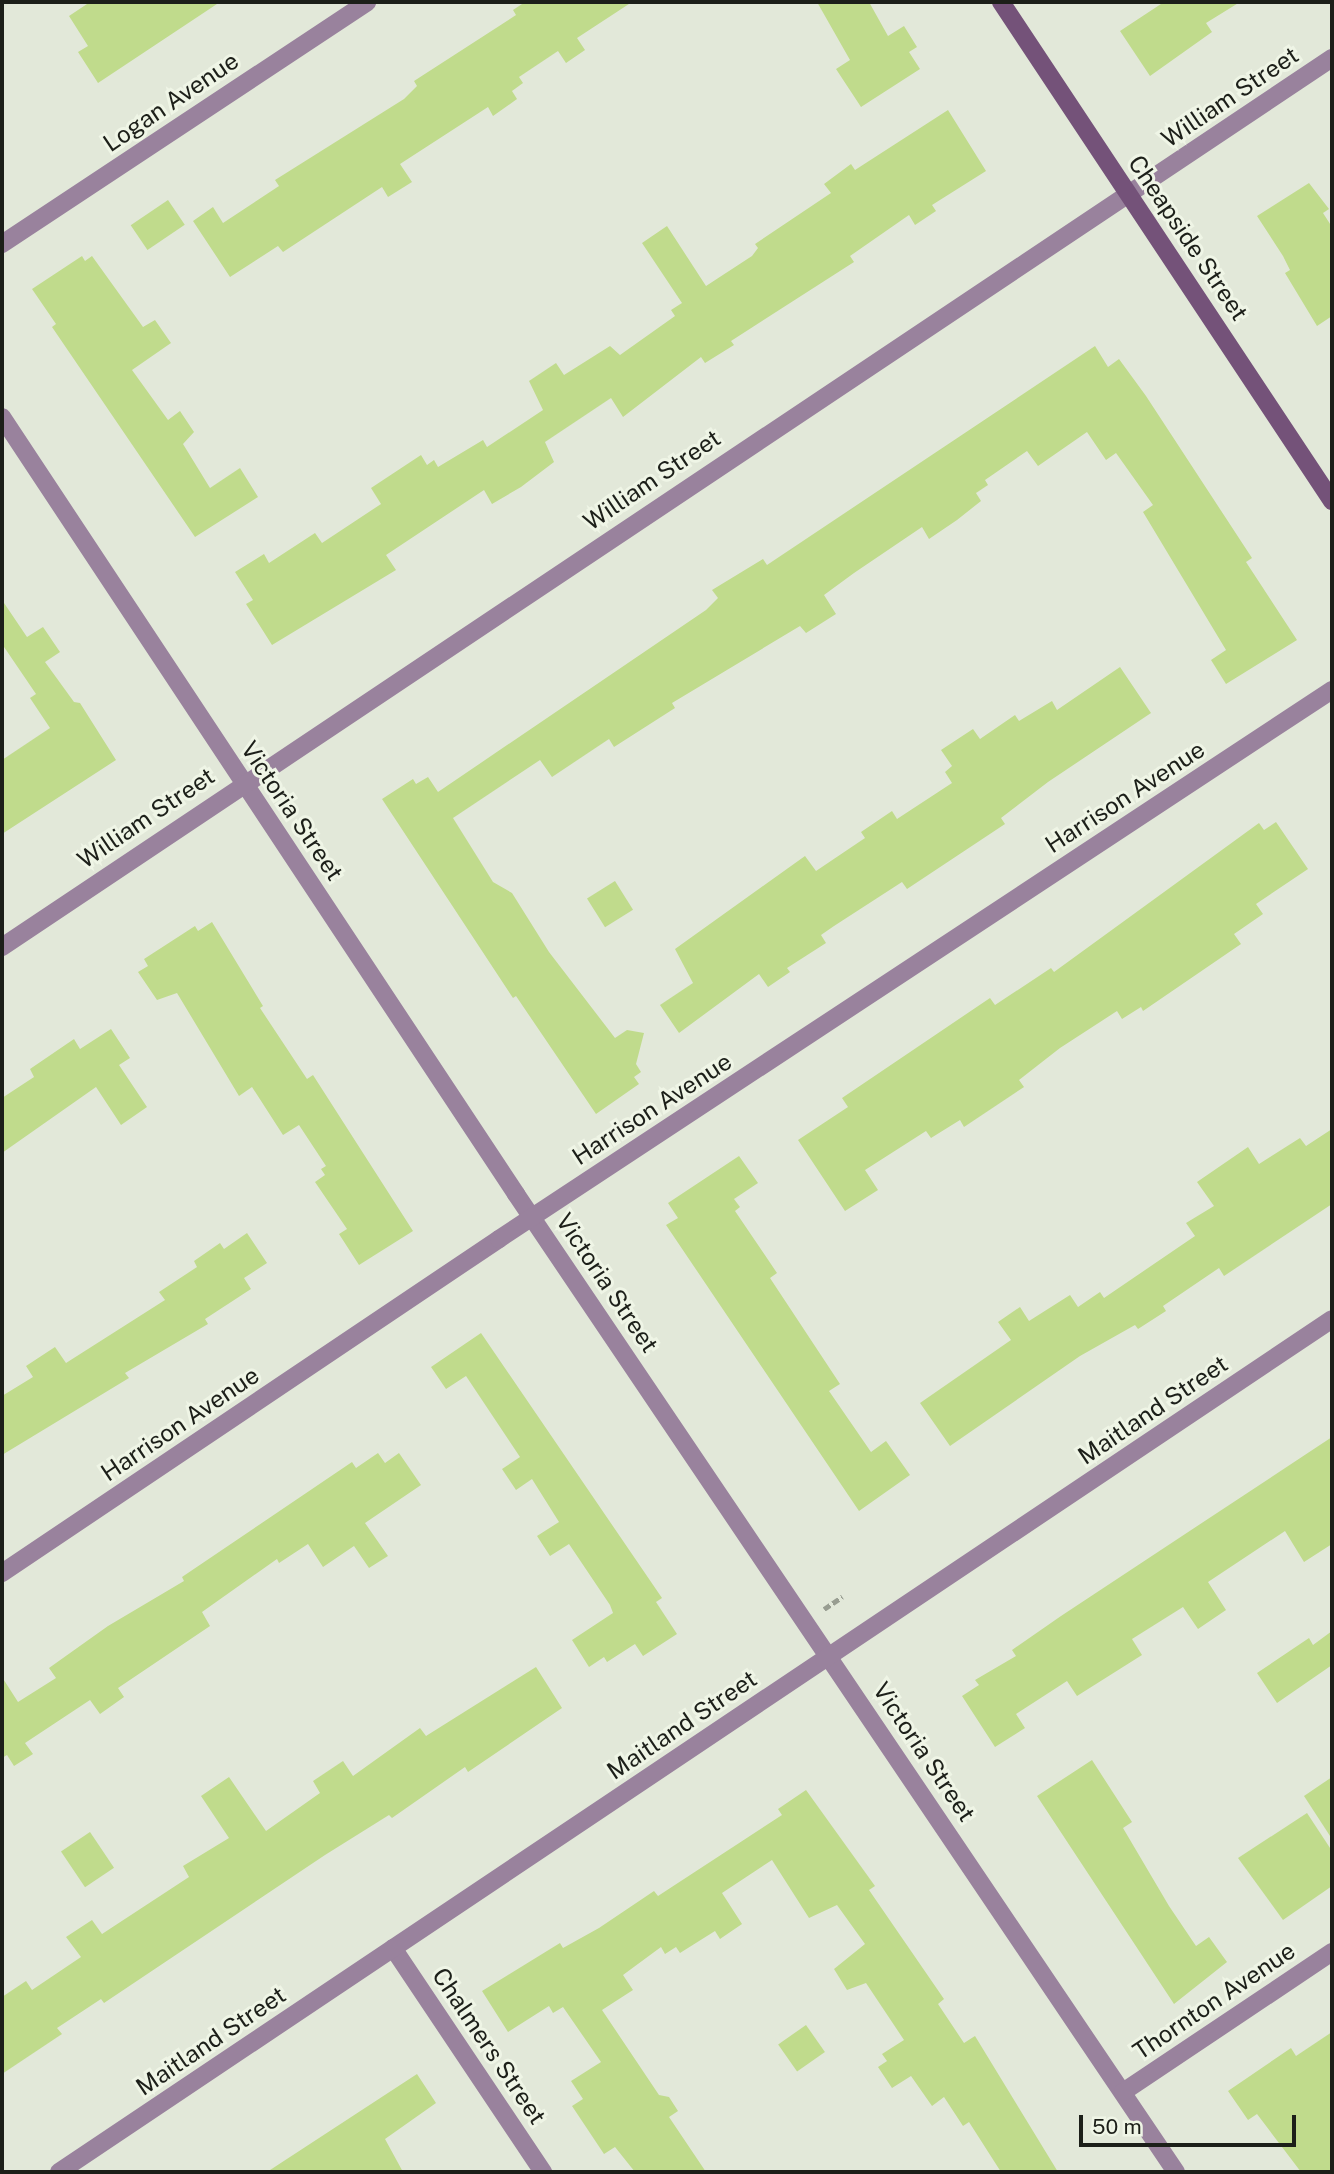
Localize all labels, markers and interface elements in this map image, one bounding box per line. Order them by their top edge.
street label: William Street [1156,41,1304,153]
street label: Logan Avenue [98,46,244,158]
street label: Cheapside Street [1122,150,1254,326]
street label: William Street [578,424,726,536]
street label: Harrison Avenue [1040,735,1210,859]
street label: Victoria Street [235,736,349,886]
street label: William Street [72,762,220,874]
street label: Harrison Avenue [567,1047,737,1171]
street label: Victoria Street [550,1208,664,1358]
street label: Maitland Street [1073,1349,1233,1471]
street label: Harrison Avenue [96,1361,264,1487]
street label: Maitland Street [602,1664,762,1786]
street label: Victoria Street [867,1677,981,1827]
street label: Thornton Avenue [1128,1936,1300,2066]
street label: Chalmers Street [426,1962,552,2130]
street label: Maitland Street [131,1980,291,2102]
scale bar [1082,2100,1299,2144]
text: 50 m [1092,2114,1142,2139]

